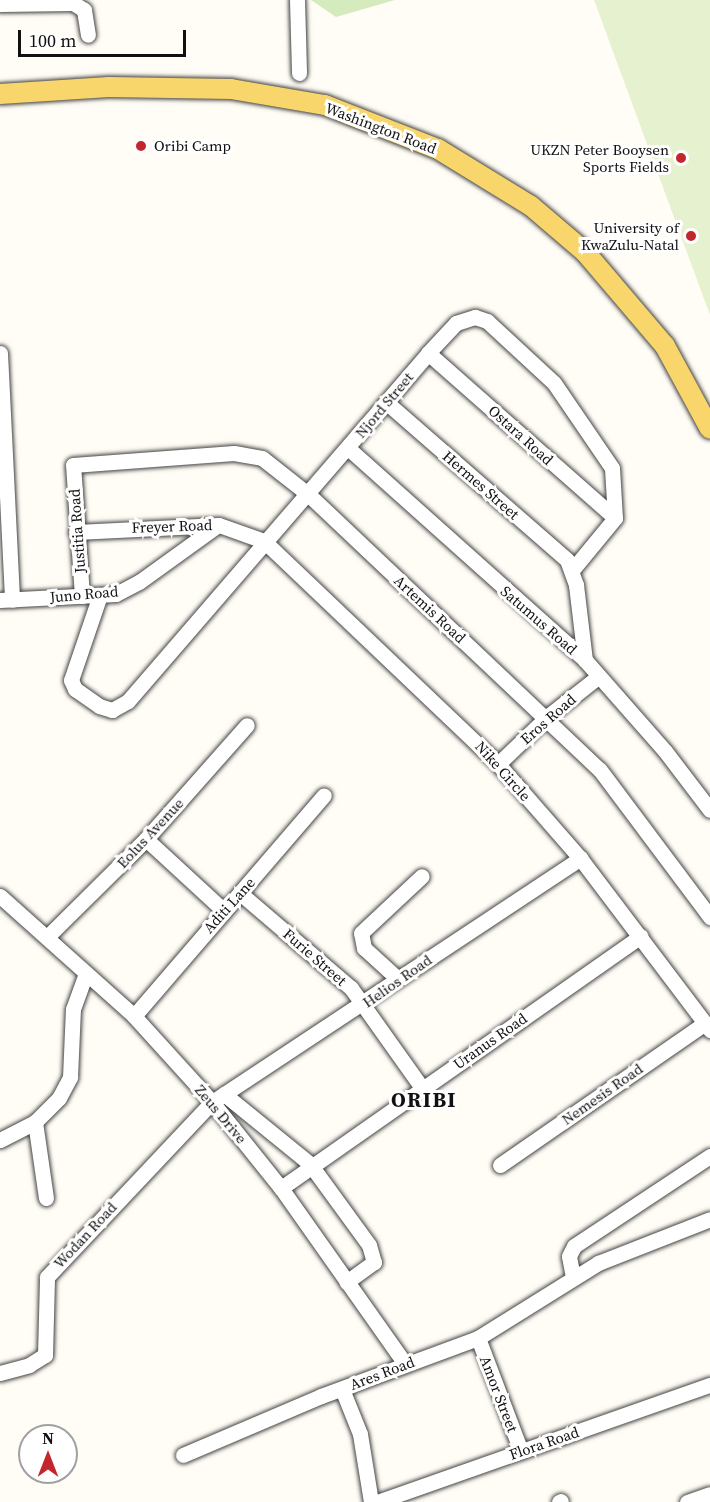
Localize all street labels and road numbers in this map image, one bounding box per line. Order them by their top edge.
street label: Washington Road [323,99,439,157]
street label: Njord Street [351,368,417,442]
street label: Ostara Road [485,401,557,469]
street label: Hermes Street [439,447,523,523]
street label: Justitia Road [65,488,89,574]
street label: Freyer Road [131,516,213,536]
street label: Artemis Road [391,571,469,647]
street label: Juno Road [49,582,119,606]
street label: Satumus Road [497,582,581,658]
street label: Eros Road [517,690,579,748]
street label: Nike Circle [472,738,534,804]
street label: Eolus Avenue [113,794,187,872]
street label: Aditi Lane [199,873,259,937]
street label: Furie Street [280,925,350,989]
street label: Helios Road [359,951,435,1011]
street label: Uranus Road [450,1009,530,1073]
street label: Nemesis Road [558,1059,646,1129]
street label: Zeus Drive [191,1081,251,1147]
street label: Wodan Road [50,1198,120,1272]
street label: Ares Road [347,1352,417,1394]
street label: Amor Street [476,1353,522,1435]
street label: Flora Road [507,1423,581,1463]

